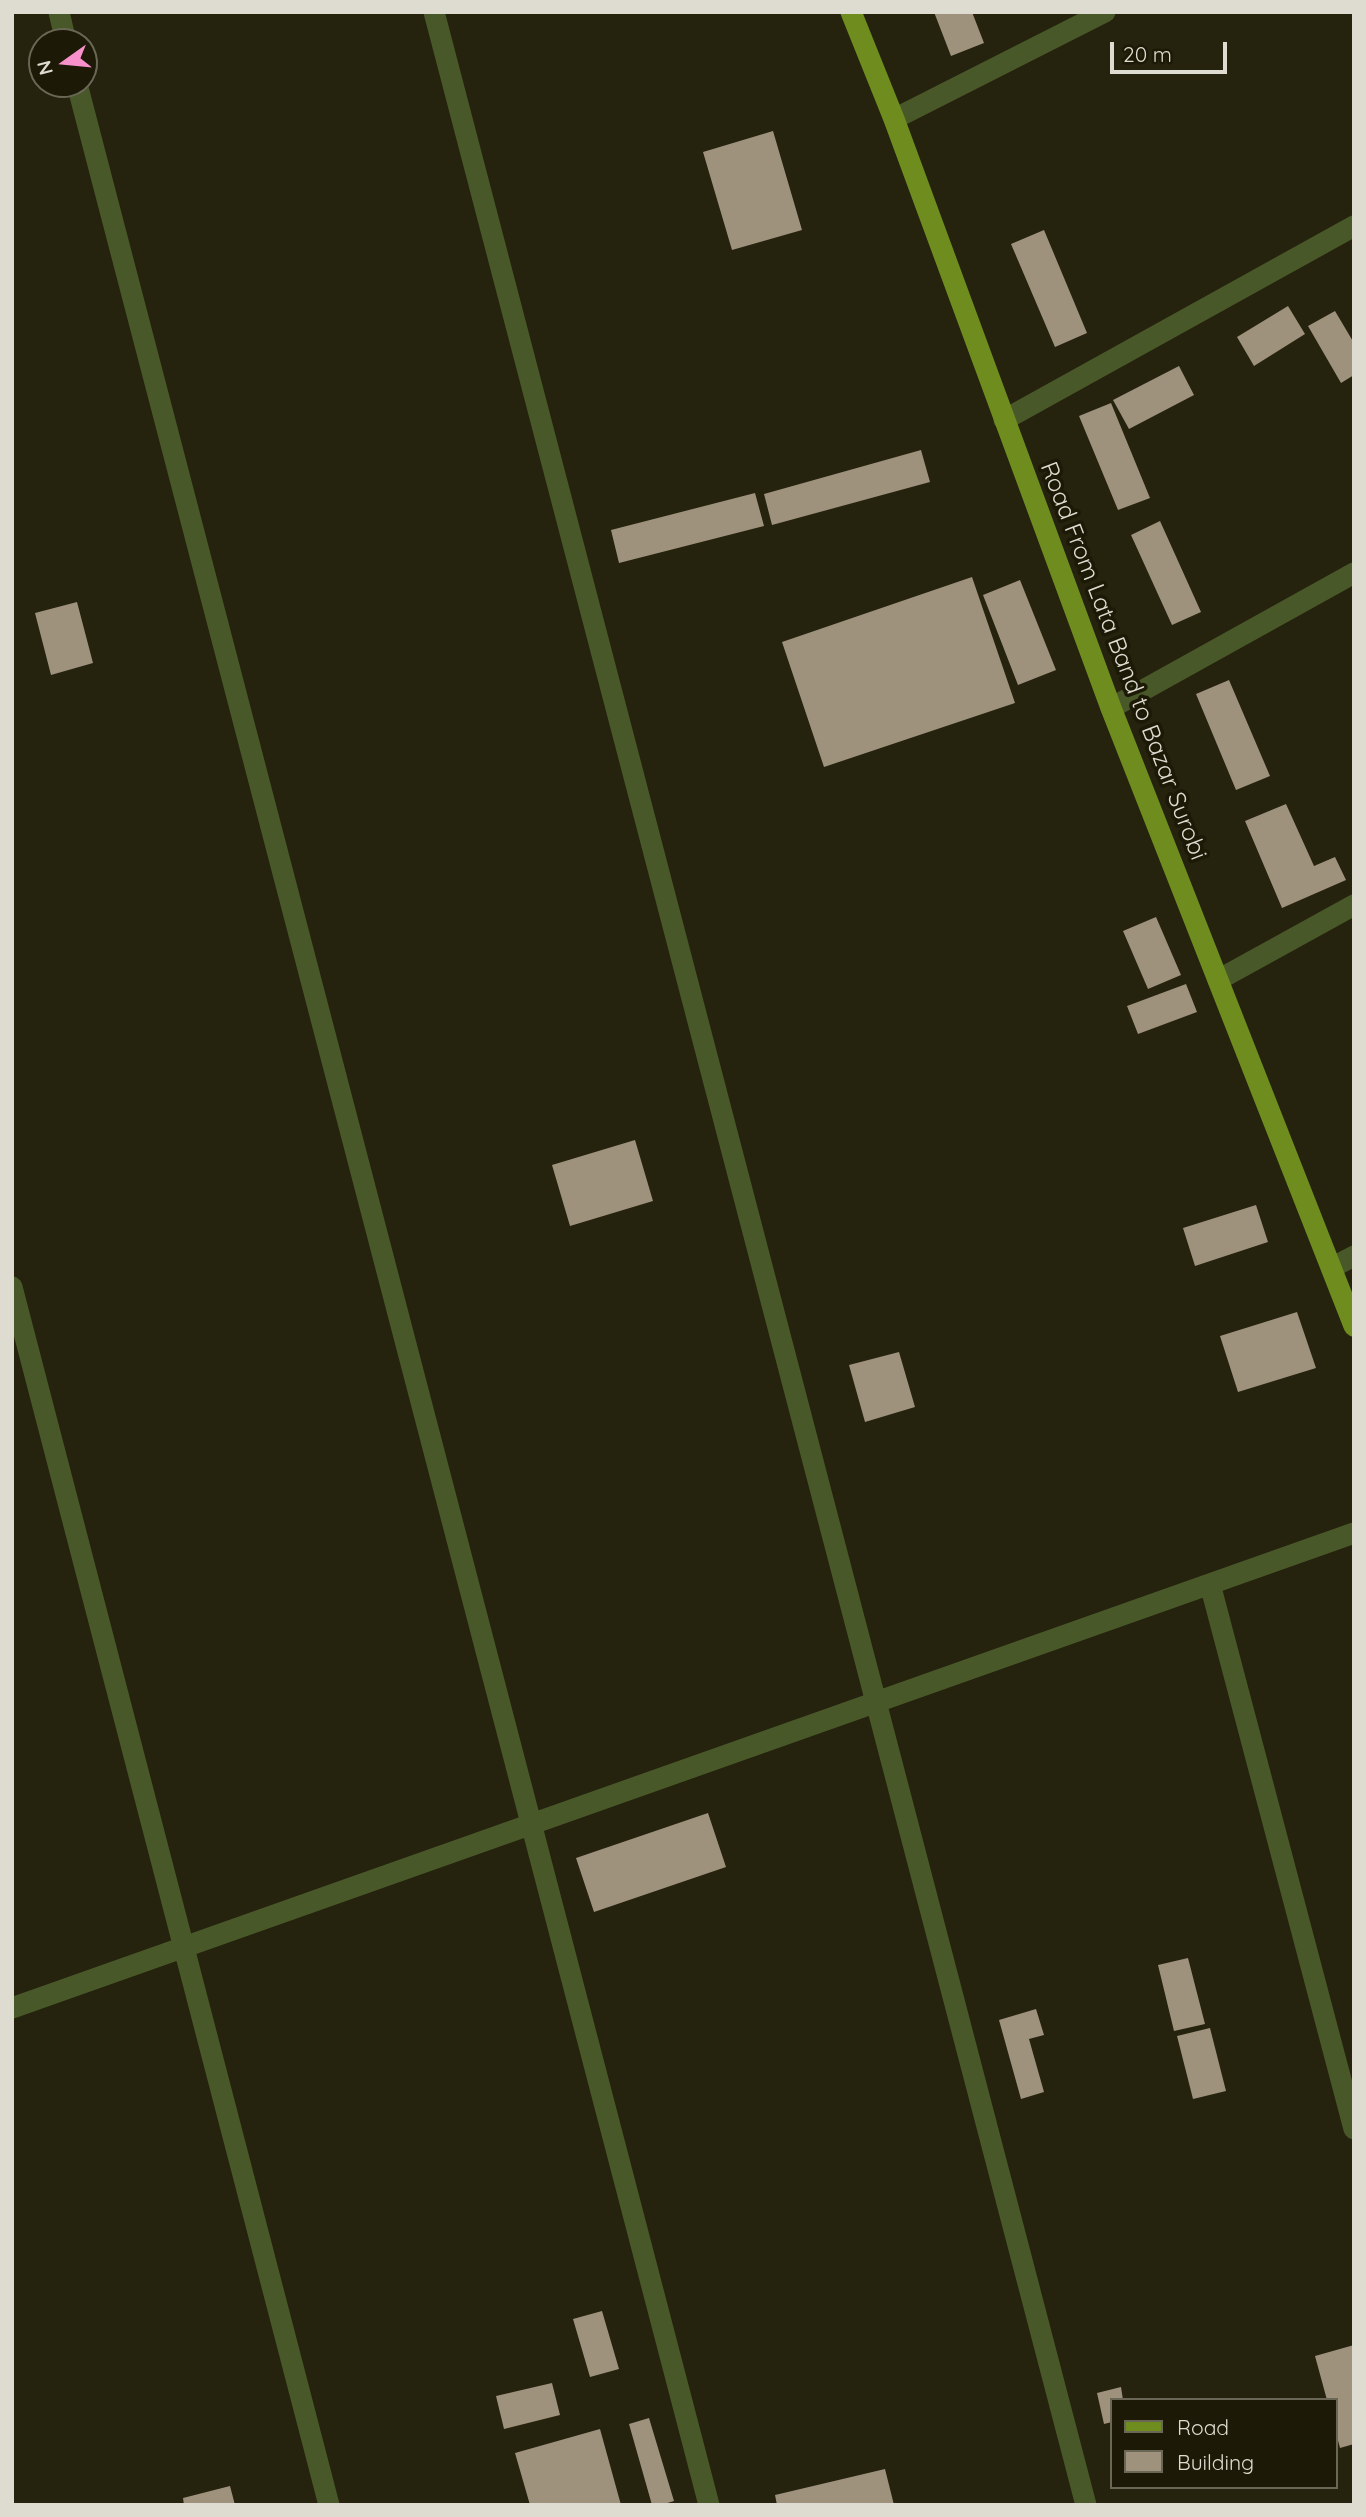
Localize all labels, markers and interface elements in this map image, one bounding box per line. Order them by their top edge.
north arrow [28,28,98,98]
scale bar [1114,28,1231,72]
text: 20 m [1123,41,1172,67]
text: N [31,58,58,78]
street label: Road From Lata Band to Bazar Surobi [1034,458,1212,864]
legend [1110,2398,1338,2489]
text: Road [1177,2414,1229,2440]
text: Building [1177,2449,1254,2475]

